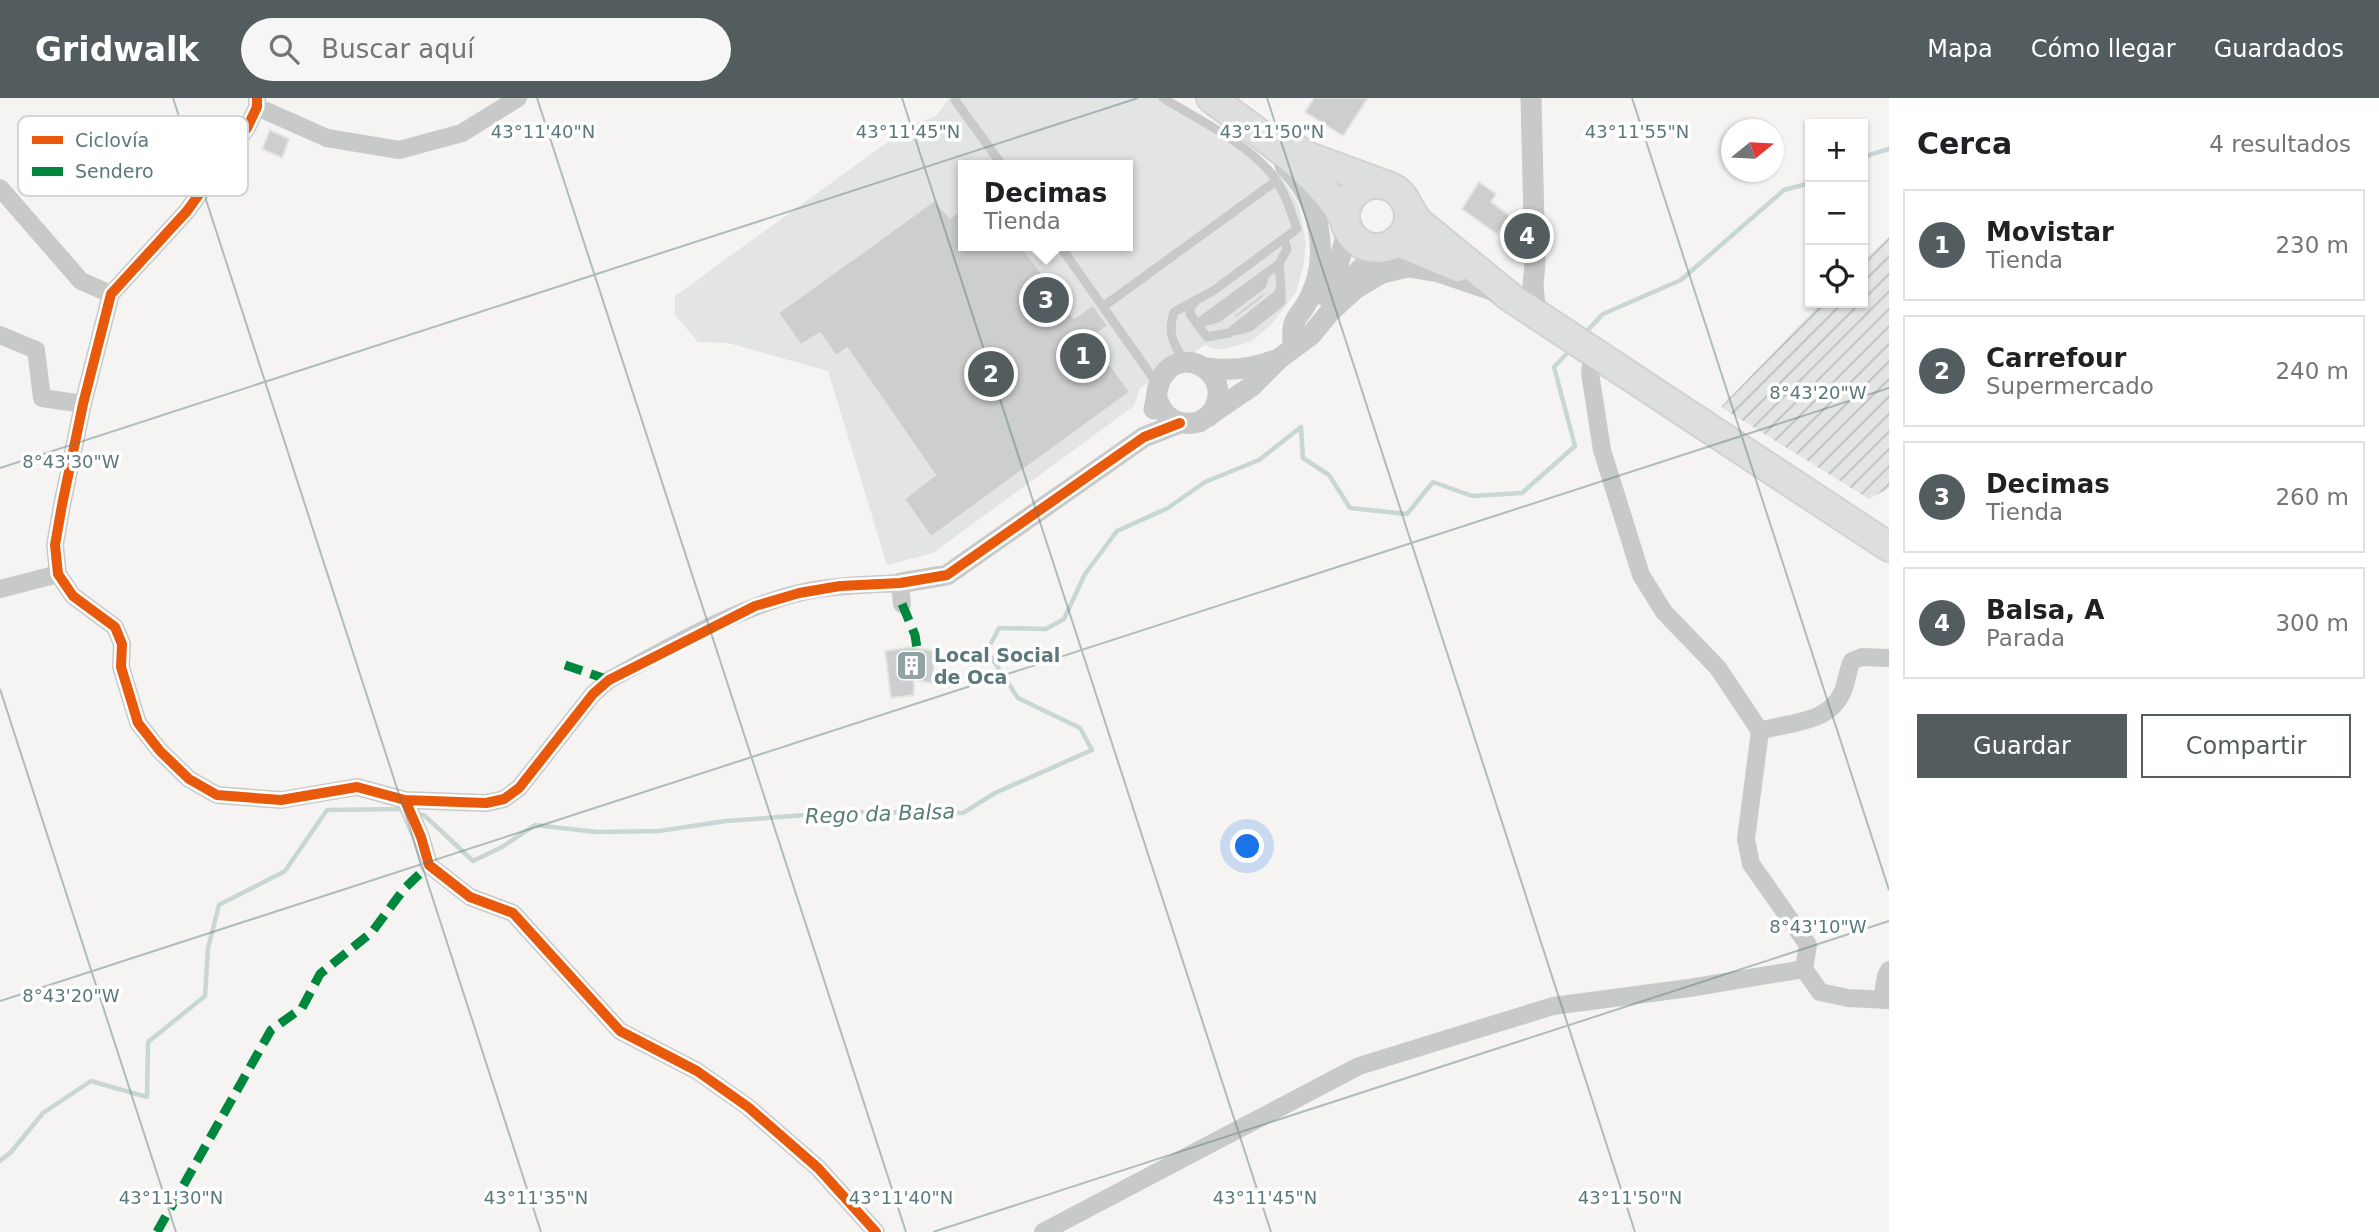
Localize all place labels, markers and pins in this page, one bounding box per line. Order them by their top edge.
pin: 4 [1504,210,1550,262]
pin: 3 [1023,274,1069,326]
pin: 1 [1060,330,1106,382]
pin: 2 [968,348,1014,400]
place label: Local Social de Oca [934,644,1060,688]
building icon: Local Social de Oca [894,649,928,683]

